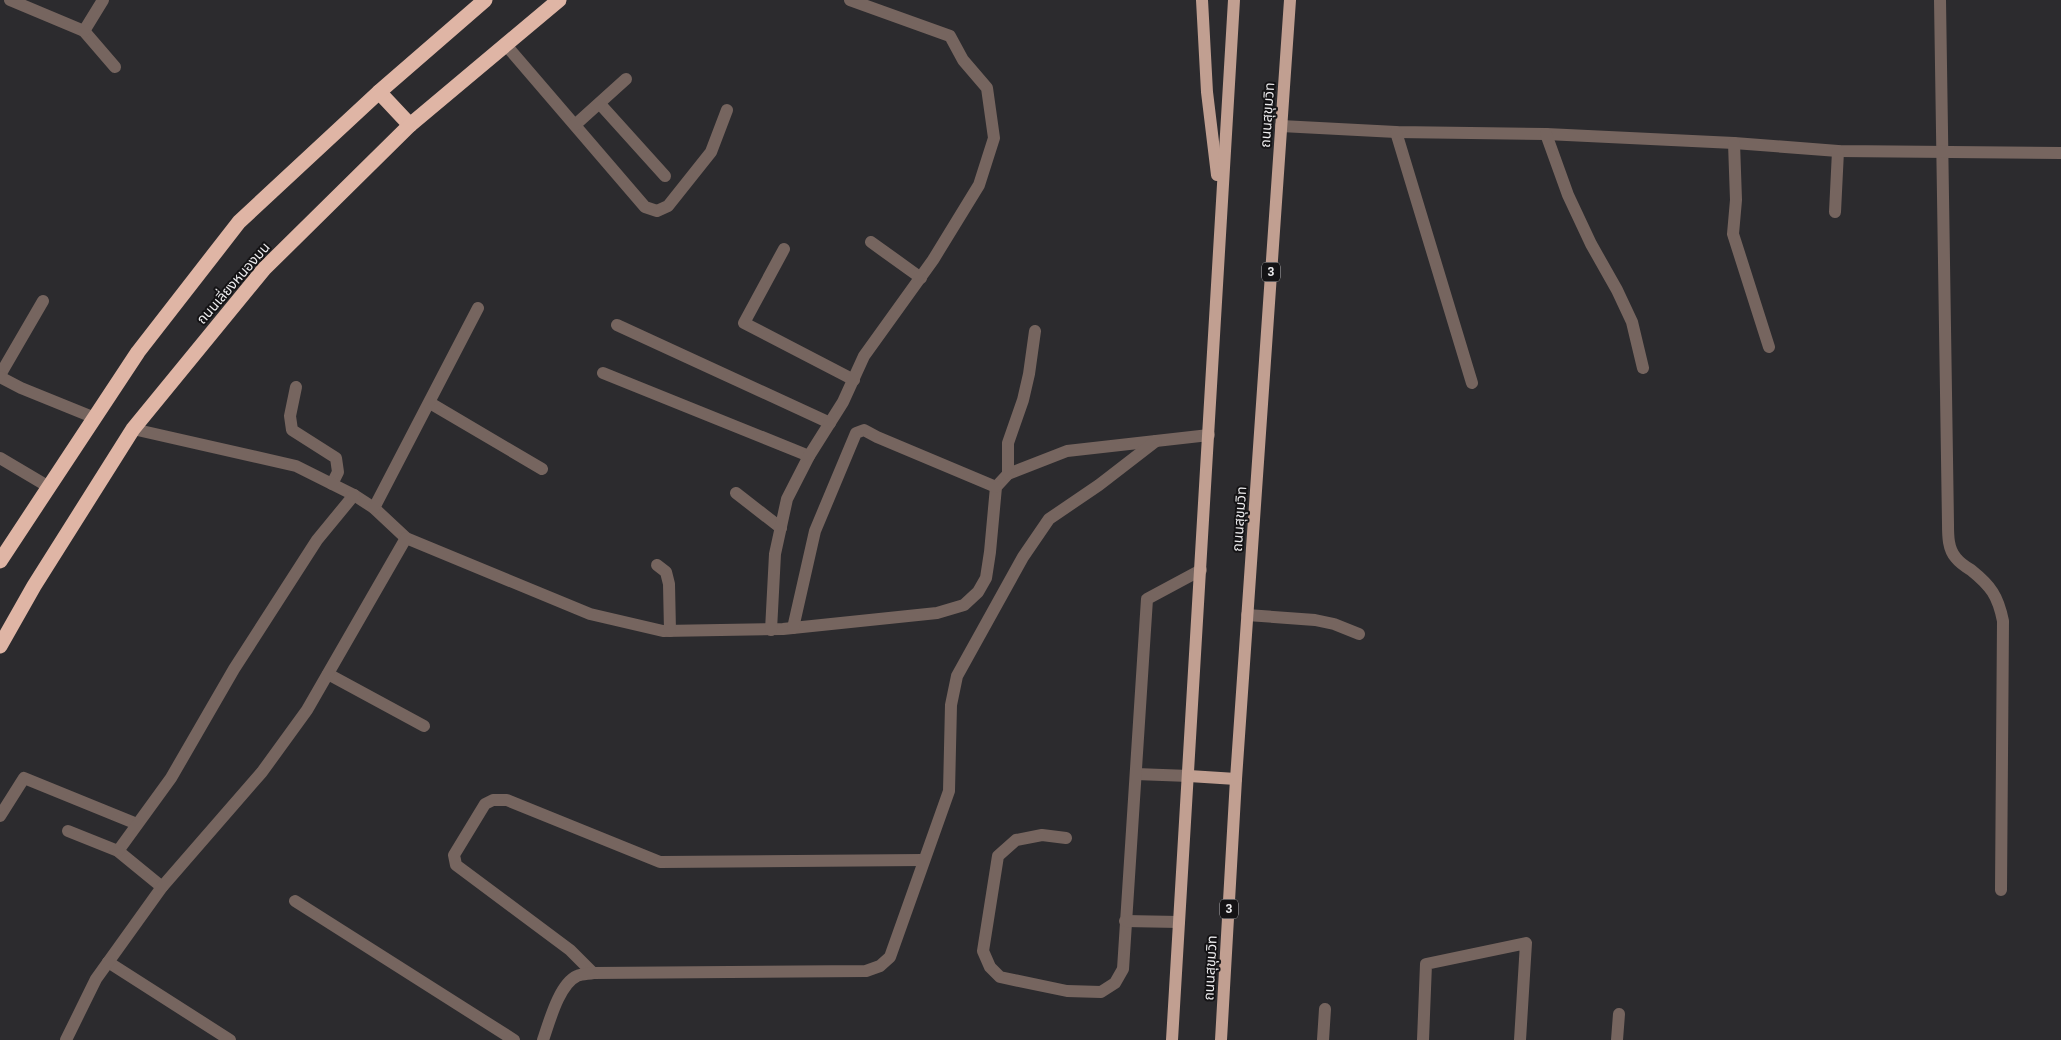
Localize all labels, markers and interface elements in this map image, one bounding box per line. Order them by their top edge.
street label: ถนนสุขุมวิท [1257,82,1278,148]
street label: ถนนเลี่ยงหนองมน [192,238,273,327]
road number: 3 [1262,262,1280,282]
street label: ถนนสุขุมวิท [1229,486,1250,552]
road number: 3 [1220,900,1238,919]
street label: ถนนสุขุมวิท [1200,935,1221,1001]

